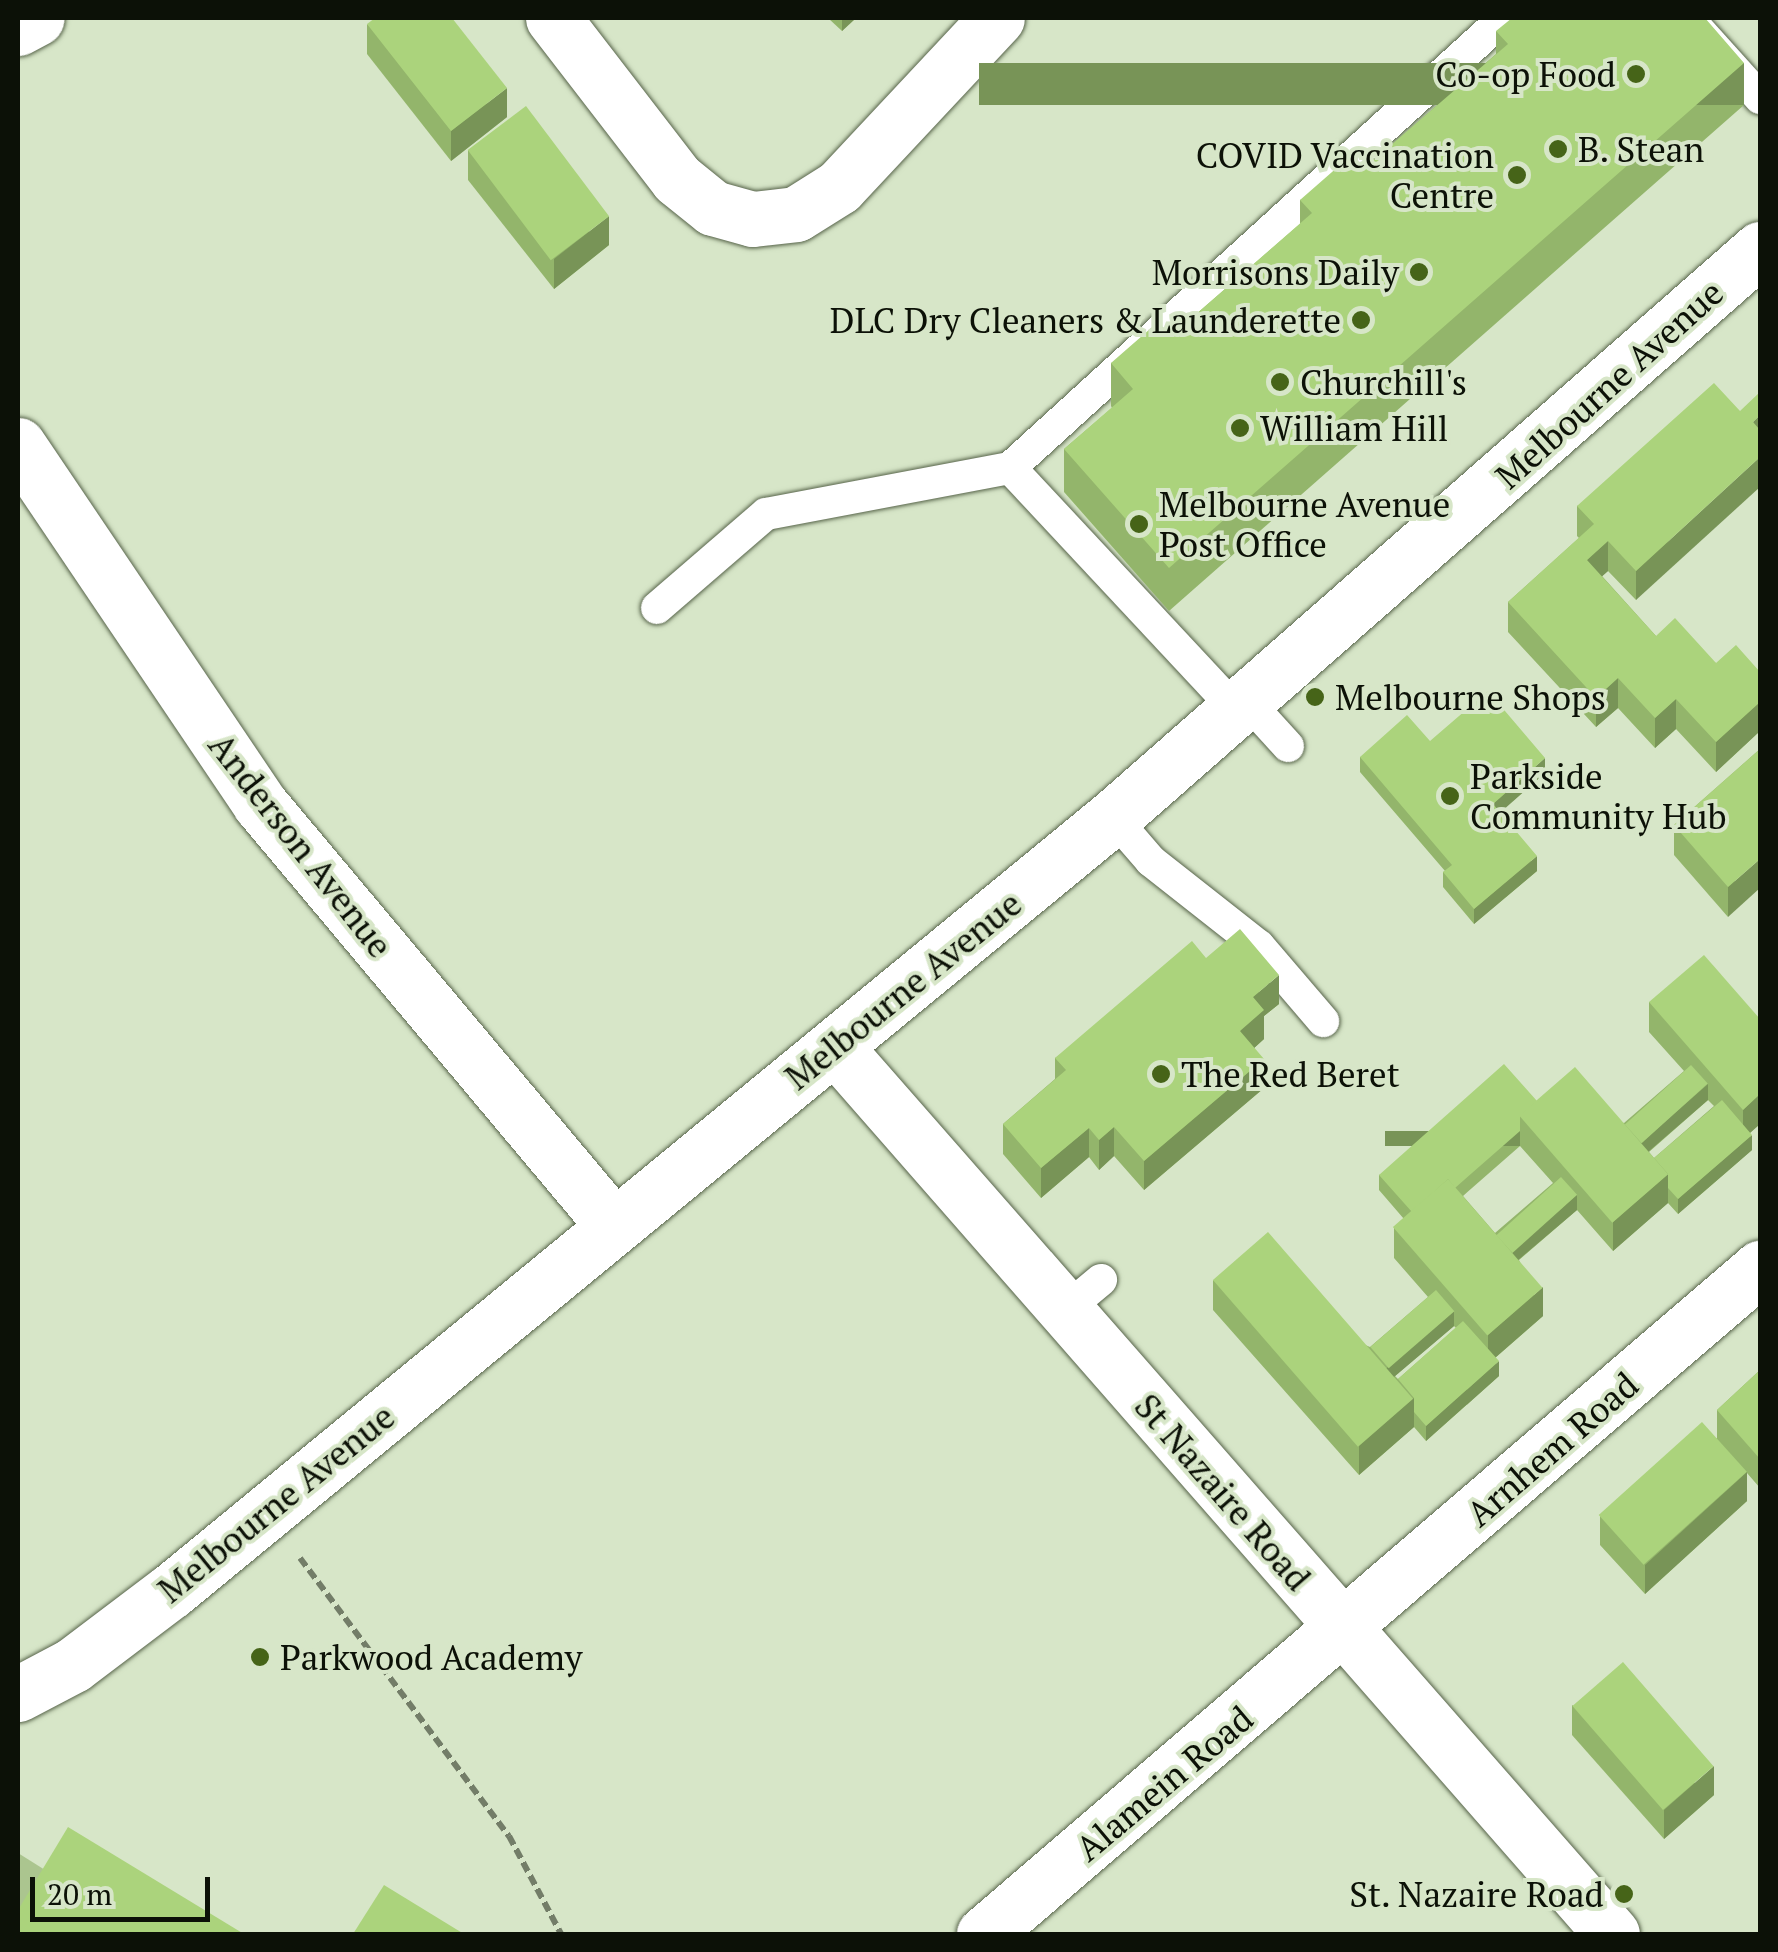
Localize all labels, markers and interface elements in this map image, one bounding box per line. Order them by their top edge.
place label: Co-op Food [1435,53,1616,95]
marker: Co-op Food [1625,63,1647,85]
place label: B. Stean [1578,128,1706,170]
place label: COVID Vaccination Centre [1195,134,1494,216]
marker: B. Stean [1547,138,1569,160]
marker: COVID Vaccination Centre [1504,162,1530,188]
place label: Morrisons Daily [1152,251,1399,293]
marker: Morrisons Daily [1408,261,1430,283]
street label: Melbourne Avenue [1486,271,1732,497]
place label: DLC Dry Cleaners & Launderette [830,299,1341,341]
marker: DLC Dry Cleaners & Launderette [1350,309,1372,331]
place label: Churchill's [1300,361,1467,403]
marker: Churchill's [1269,371,1291,393]
place label: William Hill [1260,407,1448,449]
marker: William Hill [1229,417,1251,439]
place label: Melbourne Avenue Post Office [1159,483,1451,565]
marker: Melbourne Avenue Post Office [1128,513,1150,535]
place label: Melbourne Shops [1335,676,1606,718]
marker: Melbourne Shops [1304,686,1326,708]
street label: Anderson Avenue [200,724,402,966]
place label: Parkside Community Hub [1470,755,1727,837]
marker: Parkside Community Hub [1439,785,1461,807]
street label: Melbourne Avenue [776,882,1030,1098]
place label: The Red Beret [1181,1053,1400,1095]
marker: The Red Beret [1150,1063,1172,1085]
street label: Arnhem Road [1458,1363,1646,1535]
street label: St Nazaire Road [1126,1385,1320,1599]
street label: Melbourne Avenue [149,1395,403,1611]
place label: Parkwood Academy [280,1636,583,1678]
marker: Parkwood Academy [249,1646,271,1668]
street label: Alamein Road [1067,1697,1261,1869]
scale bar [35,1857,215,1919]
place label: St. Nazaire Road [1348,1873,1604,1915]
text: 20 m [47,1874,112,1914]
marker: St. Nazaire Road [1613,1883,1635,1905]

